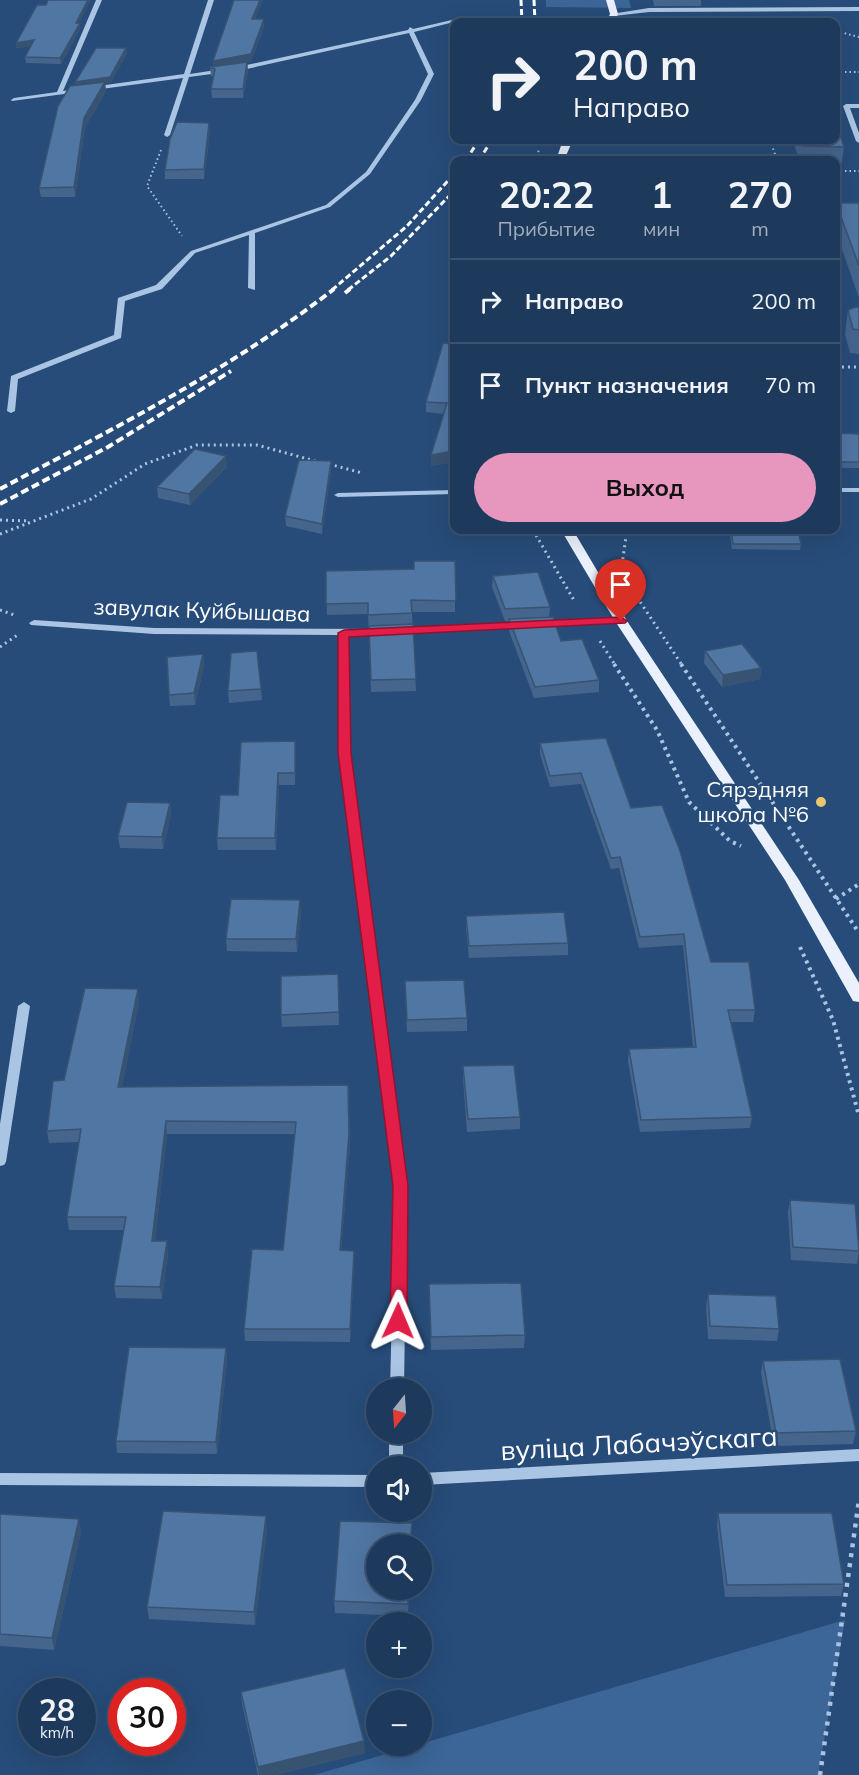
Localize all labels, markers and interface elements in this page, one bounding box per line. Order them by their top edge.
text: 200 m [573,38,698,91]
icon: right [474,42,552,120]
text: Направо [573,90,690,124]
text: 20:22 [499,172,594,217]
text: 1 [651,172,672,217]
text: 270 [728,172,793,217]
text: Прибытие [497,216,595,241]
text: мин [643,216,680,241]
text: m [751,216,769,241]
icon: right [474,285,507,318]
text: Направо [525,287,623,315]
text: 200 m [751,287,816,315]
icon: arrive [474,369,507,402]
text: Пункт назначения [525,371,729,399]
text: 70 m [765,371,816,399]
button: Выход [474,453,816,522]
pin [595,559,646,621]
icon: arrive [604,568,637,601]
street label: завулак Куйбышава [93,592,311,628]
place label: Сярэдняя школа №6 [697,775,809,828]
marker: Сярэдняя школа №6 [814,795,828,809]
position arrow [366,1289,430,1353]
north arrow [366,1378,432,1444]
map controls [366,1378,432,1756]
street label: вуліца Лабачэўскага [500,1419,778,1467]
button: sound [366,1456,432,1522]
button: search [366,1534,432,1600]
button: + [366,1612,432,1678]
speed limit sign: 30 [108,1678,186,1756]
button: − [366,1690,432,1756]
text: 28 [39,1691,75,1729]
text: km/h [40,1723,74,1742]

